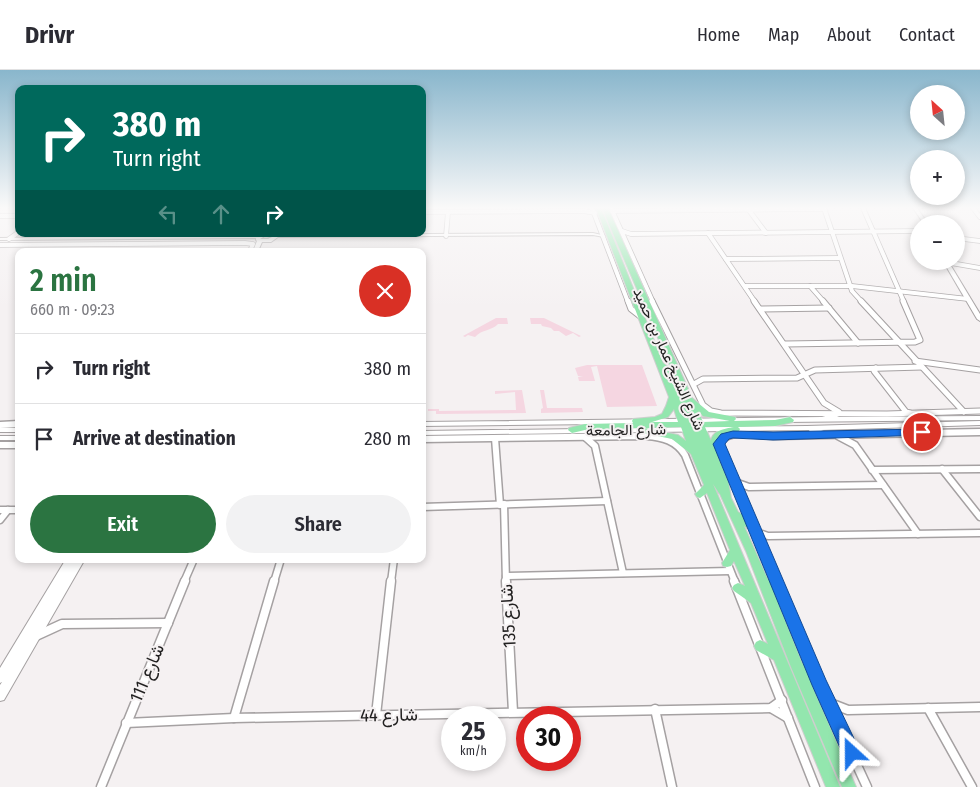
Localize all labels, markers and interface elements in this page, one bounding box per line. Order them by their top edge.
text: Drivr [25,21,74,49]
text: Home [697,24,740,46]
text: Map [768,24,799,46]
text: About [827,24,871,46]
text: Contact [899,24,955,46]
north arrow [910,85,965,140]
map controls [910,85,965,270]
text: 380 m [113,103,201,145]
icon: right [30,105,95,170]
text: Turn right [113,145,201,172]
button: + [910,150,965,205]
icon: left [154,200,182,228]
icon: ahead [207,200,235,228]
icon: right [260,200,288,228]
button: − [910,215,965,270]
text: 2 min [30,263,97,299]
button: close [359,265,411,317]
street label: شارع الشيخ عمار بن حميد [628,285,709,434]
text: 660 m · 09:23 [30,300,115,319]
icon: right [30,355,58,383]
text: Turn right [73,357,150,380]
text: 380 m [364,357,411,380]
pin [901,411,943,453]
icon: arrive [908,418,936,446]
street label: شارع الجامعة [586,420,666,442]
icon: arrive [30,425,58,453]
text: Arrive at destination [73,427,236,450]
text: 280 m [364,427,411,450]
button: Exit [30,495,216,553]
button: Share [226,495,411,553]
street label: شارع 135 [495,583,522,648]
street label: شارع 111 [125,641,170,706]
street label: شارع 44 [360,703,418,728]
speed limit sign: 30 [516,706,581,771]
text: 25 [462,717,485,747]
position arrow [825,726,877,778]
text: km/h [460,744,487,758]

